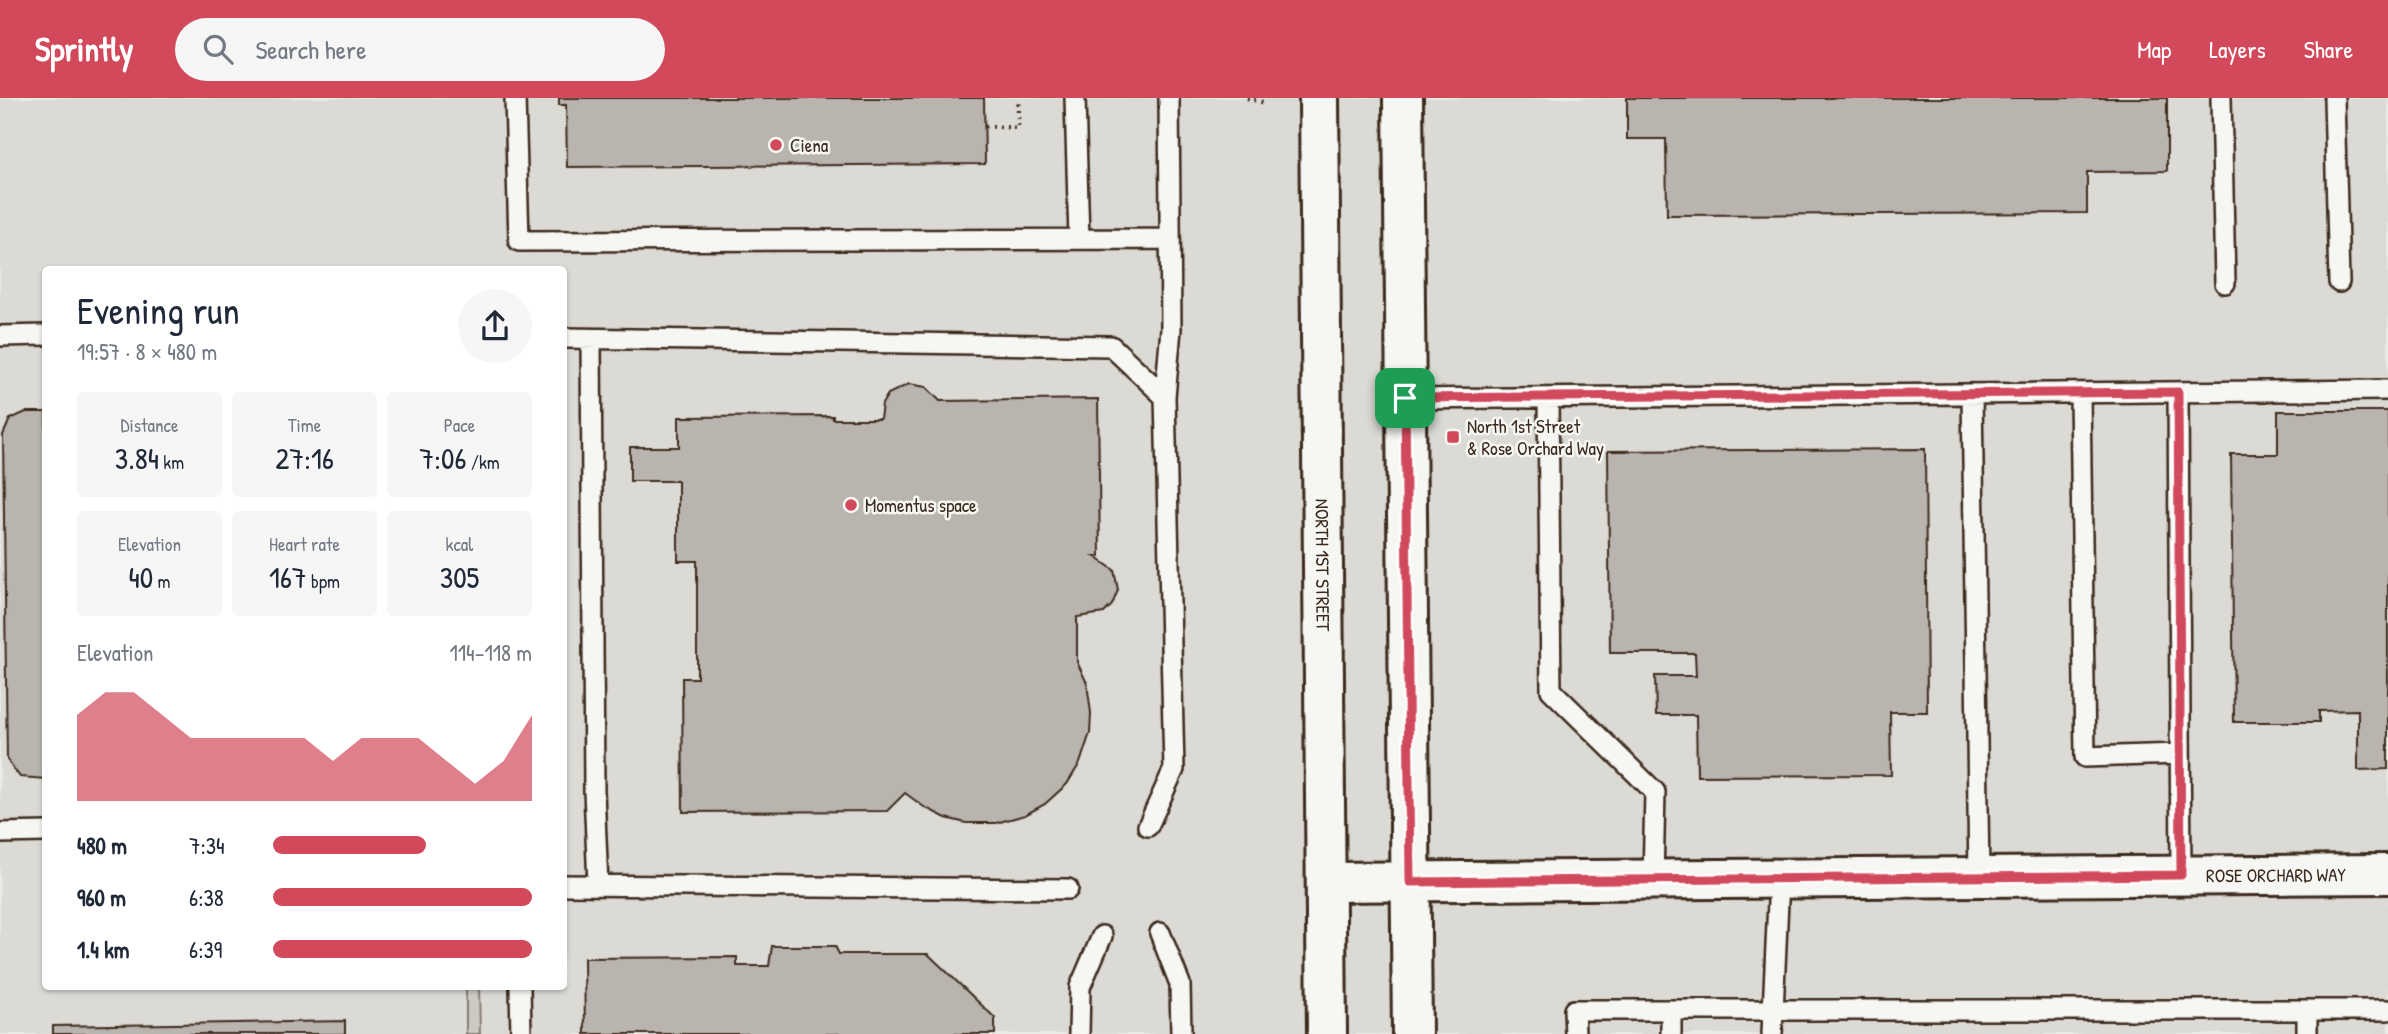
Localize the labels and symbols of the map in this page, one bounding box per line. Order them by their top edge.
place label: Ciena [790,132,829,158]
marker: Ciena [768,137,784,153]
pin [1375,368,1435,428]
place label: North 1st Street & Rose Orchard Way [1467,413,1604,461]
marker: North 1st Street & Rose Orchard Way [1445,429,1461,445]
place label: Momentus space [865,492,977,518]
marker: Momentus space [843,497,859,513]
street label: NORTH 1ST STREET [1309,499,1337,632]
street label: ROSE ORCHARD WAY [2206,861,2347,888]

